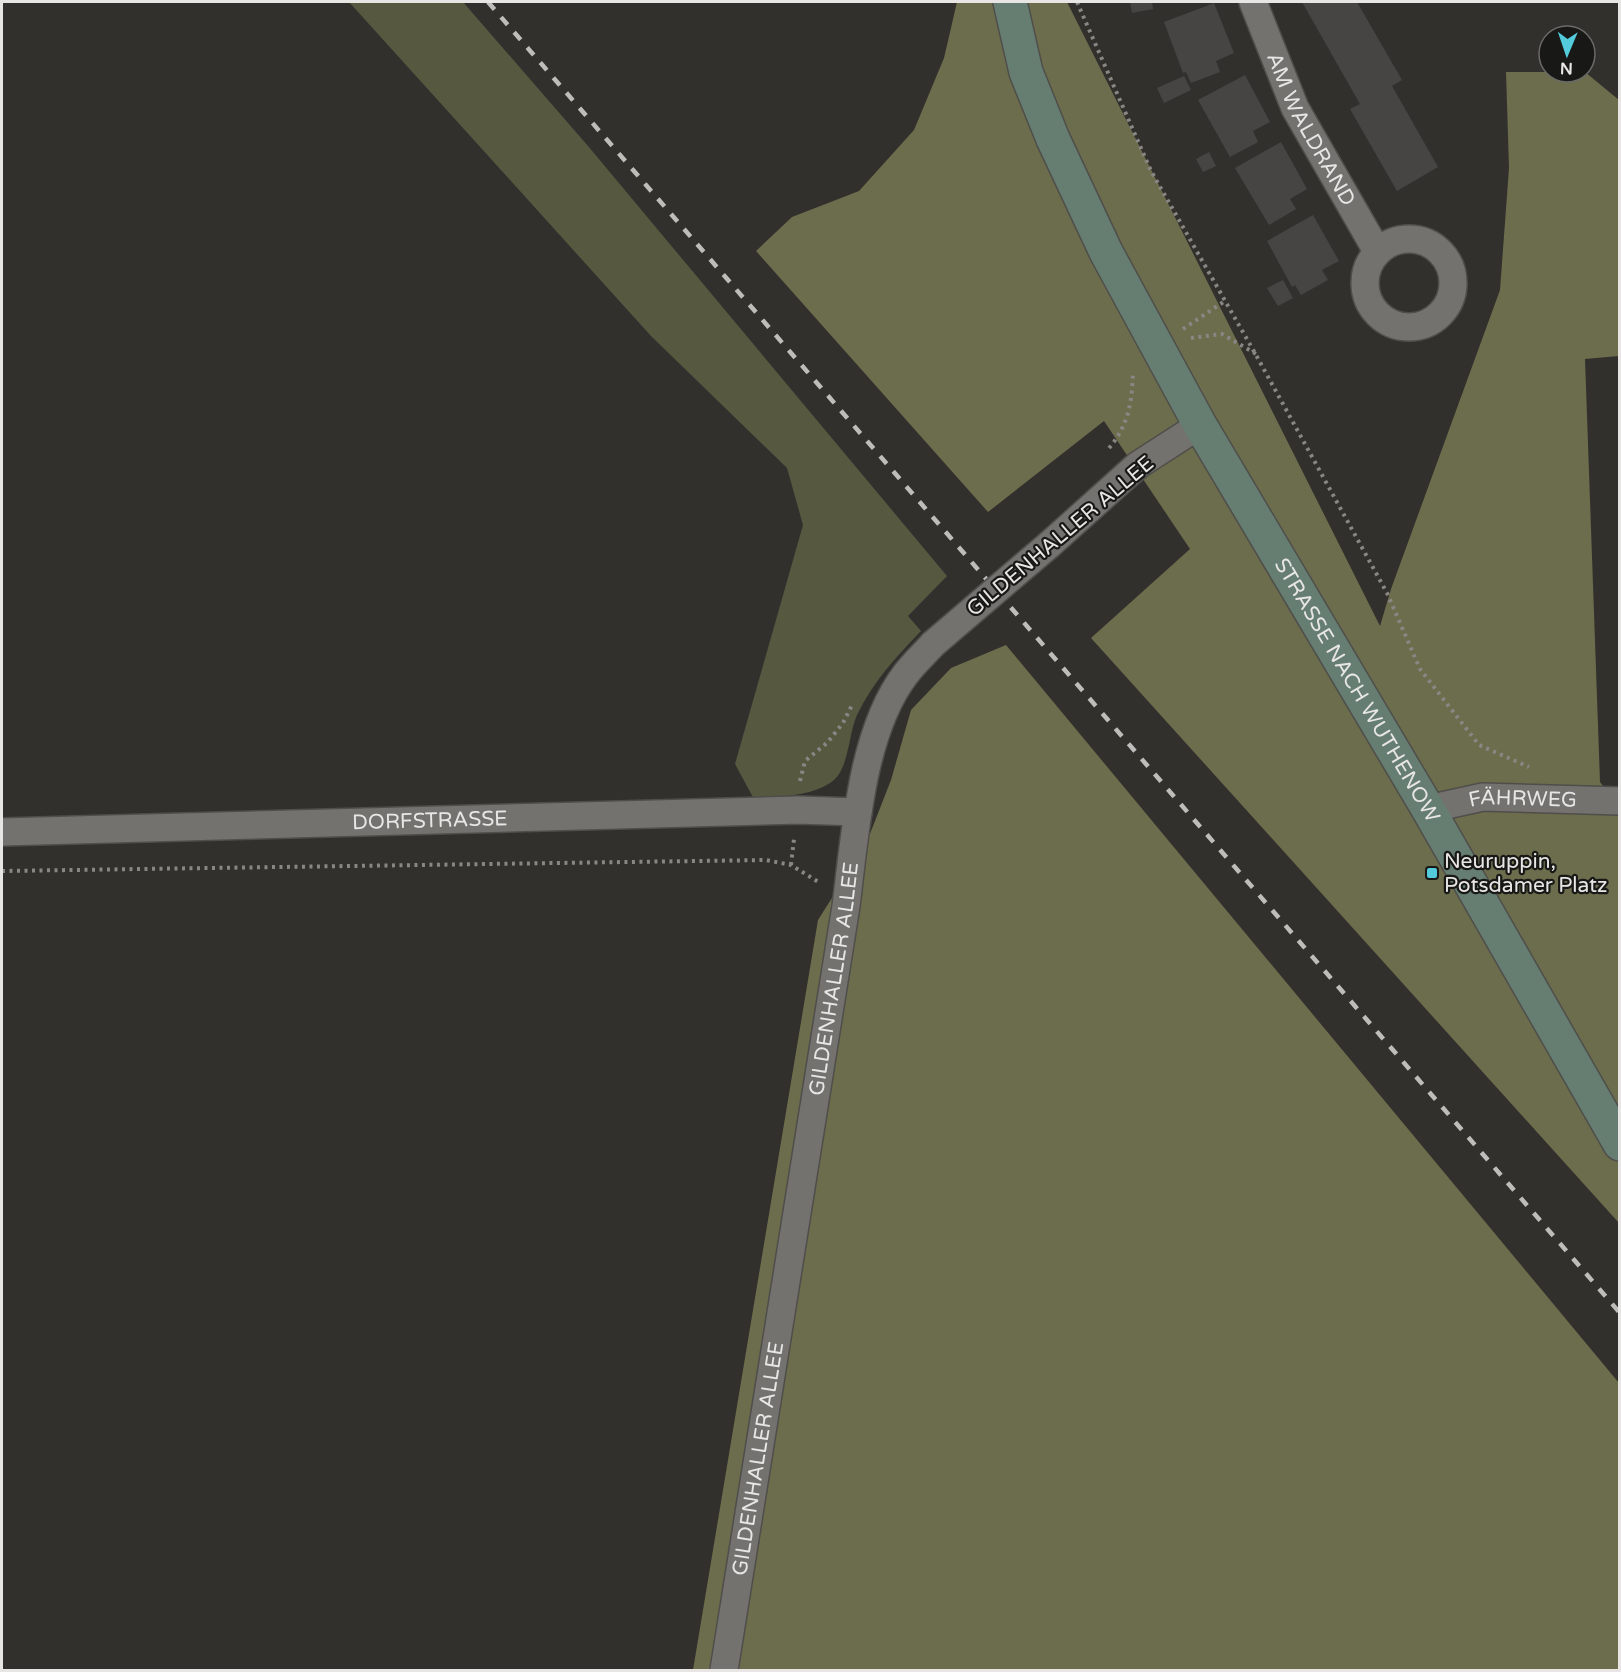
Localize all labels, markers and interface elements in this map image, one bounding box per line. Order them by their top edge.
north arrow [1537,24,1597,84]
street label: AM WALDRAND [1261,49,1360,211]
text: N [1560,58,1573,78]
street label: GILDENHALLER ALLEE [962,451,1159,622]
street label: STRASSE NACH WUTHENOW [1269,554,1445,827]
street label: FÄHRWEG [1466,785,1577,813]
street label: DORFSTRASSE [352,806,508,835]
place label: Neuruppin, Potsdamer Platz [1444,849,1608,898]
street label: GILDENHALLER ALLEE [804,861,864,1098]
marker: Neuruppin, Potsdamer Platz [1425,866,1439,880]
street label: GILDENHALLER ALLEE [727,1340,789,1577]

